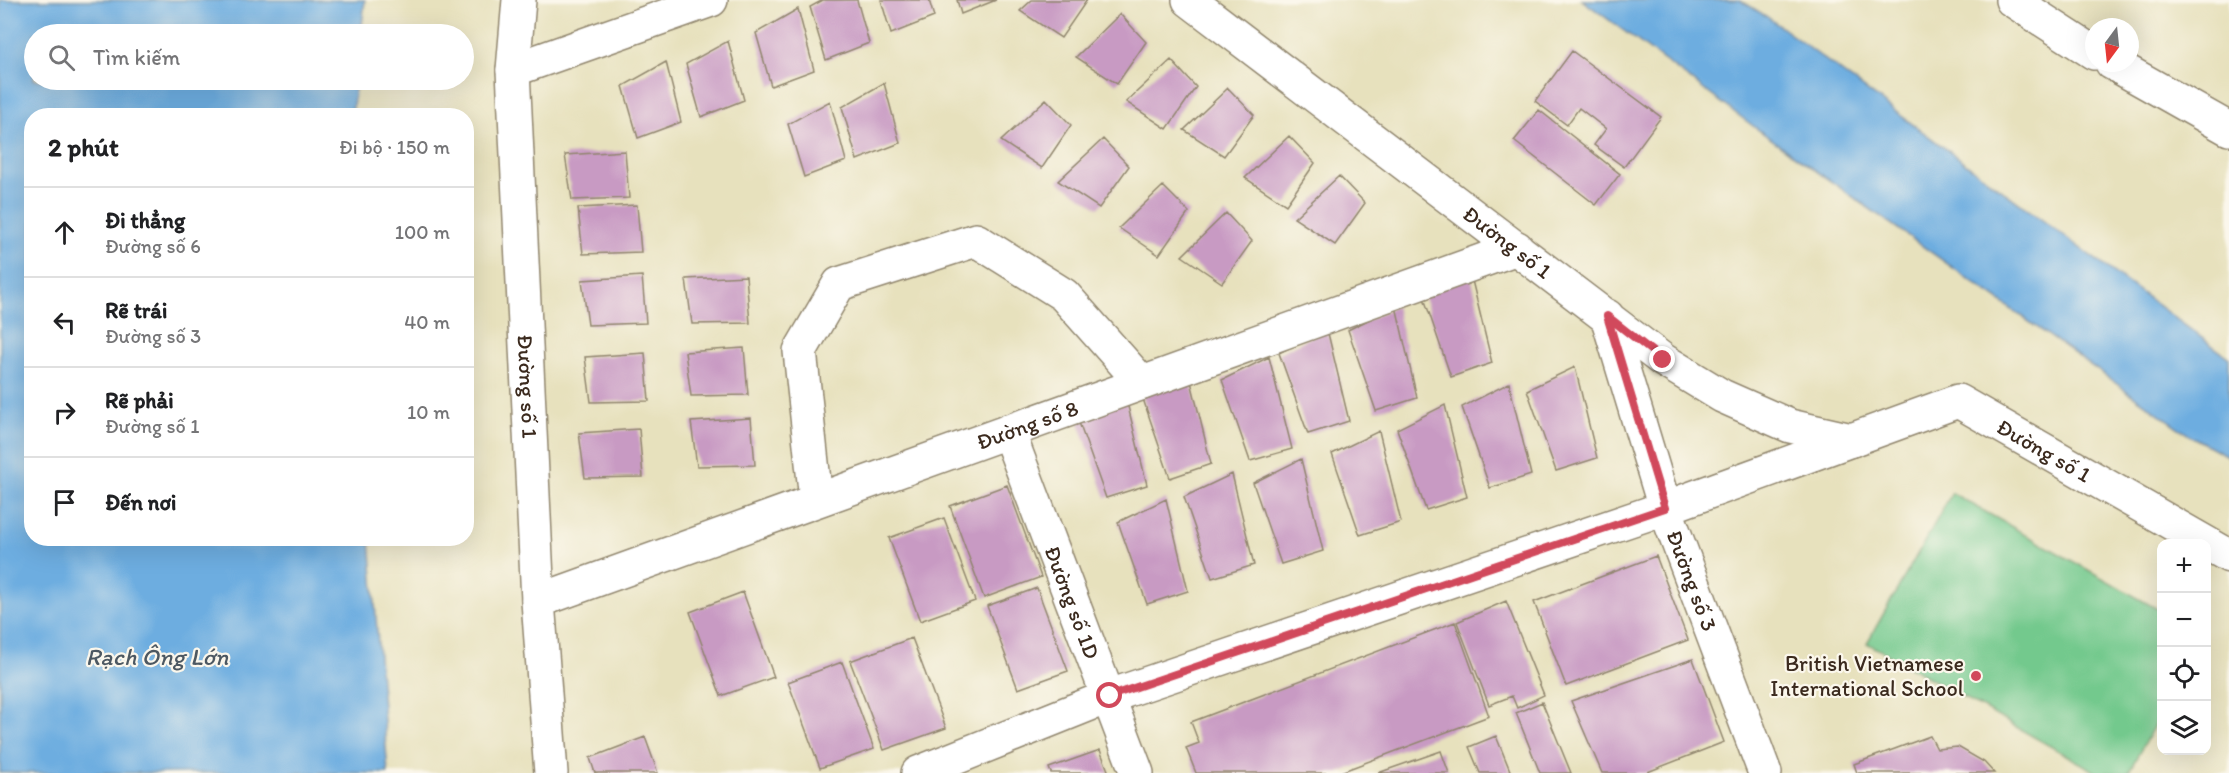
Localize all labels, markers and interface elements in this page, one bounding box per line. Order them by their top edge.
north arrow [2085,18,2139,72]
search box [24,24,474,90]
icon: search [45,41,78,74]
text: Tìm kiếm [93,44,180,71]
text: 2 phút [48,131,119,163]
text: Đi bộ · 150 m [339,135,450,159]
street label: Đường số 1 [1458,200,1557,284]
text: Đi thẳng [105,207,185,234]
icon: ahead [48,216,81,249]
text: 100 m [395,220,450,244]
text: Đường số 6 [105,234,201,258]
text: Rẽ trái [105,297,167,324]
icon: left [48,306,81,339]
text: 40 m [404,310,450,334]
text: Đường số 3 [105,324,201,348]
street label: Đường số 1 [512,334,544,439]
route end [1649,346,1675,372]
text: Rẽ phải [105,387,174,414]
street label: Đường số 8 [973,394,1082,455]
icon: right [48,396,81,429]
text: 10 m [407,400,450,424]
street label: Đường số 1 [1992,413,2096,488]
text: Đường số 1 [105,414,200,438]
icon: arrive [48,486,81,519]
text: Đến nơi [105,489,177,516]
street label: Đường số 3 [1661,526,1724,635]
map controls [2157,539,2211,755]
button: + [2157,539,2211,593]
street label: Đường số 1D [1039,542,1106,663]
button: − [2157,593,2211,647]
water label: Rạch Ông Lớn [86,642,229,671]
button: locate [2157,647,2211,701]
place label: British Vietnamese International School [1770,650,1964,702]
marker: British Vietnamese International School [1969,669,1983,683]
route start [1096,682,1122,708]
button: layers [2157,701,2211,755]

